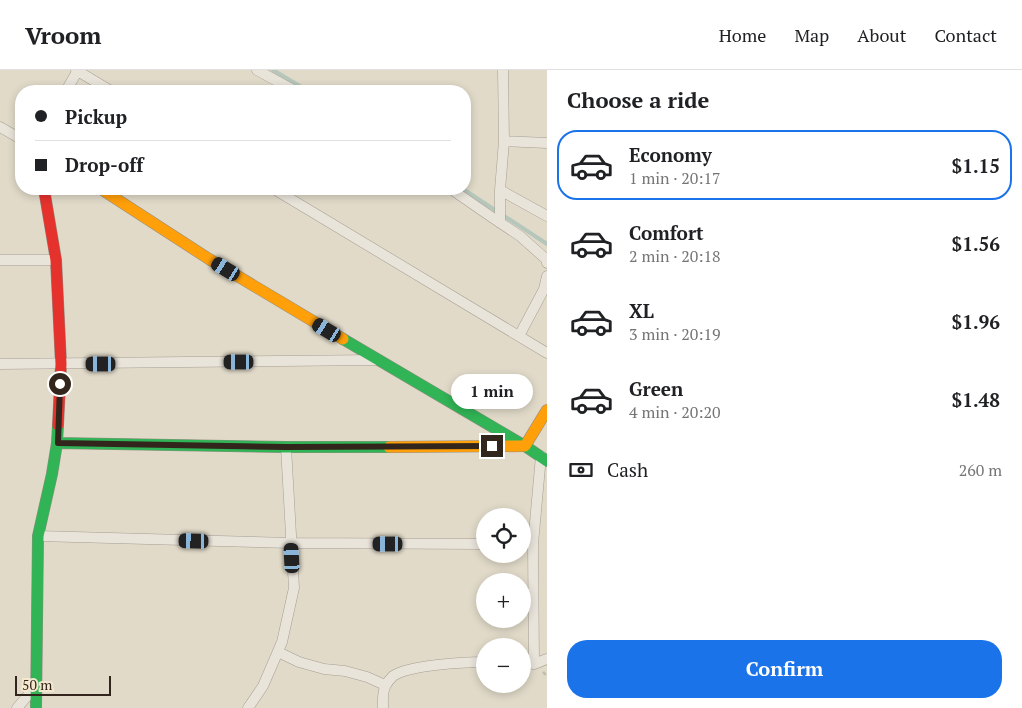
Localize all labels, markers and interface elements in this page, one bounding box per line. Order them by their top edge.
text: Vroom [25,19,102,51]
text: Home [719,23,766,47]
text: Map [794,23,829,47]
text: About [857,23,906,47]
text: Contact [934,23,997,47]
text: Choose a ride [567,85,709,114]
text: Pickup [65,104,127,129]
text: Economy [629,142,712,167]
icon: car [569,143,614,188]
text: Drop-off [65,152,143,177]
text: $1.15 [951,153,1000,178]
text: 1 min · 20:17 [629,167,721,189]
text: Comfort [629,220,704,245]
icon: car [569,221,614,266]
text: $1.56 [951,231,1000,256]
text: 2 min · 20:18 [629,245,721,267]
car [209,255,242,283]
text: XL [629,298,654,323]
icon: car [569,299,614,344]
text: $1.96 [951,309,1000,334]
car [310,316,343,344]
text: 3 min · 20:19 [629,323,721,345]
car [224,355,254,370]
car [86,357,116,372]
route start [49,373,71,395]
callout: 1 min [451,374,533,408]
text: Green [629,376,683,401]
icon: car [569,377,614,422]
text: 1 min [470,380,514,402]
text: $1.48 [951,387,1000,412]
text: 4 min · 20:20 [629,401,721,423]
route end [481,435,503,457]
icon: cash [567,456,595,484]
text: Cash [607,457,648,482]
text: 260 m [959,459,1002,481]
map controls [476,508,531,693]
button: locate [476,508,531,563]
car [178,533,209,549]
car [373,537,403,552]
car [283,543,300,573]
button: + [476,573,531,628]
button: − [476,638,531,693]
button: Confirm [567,640,1002,698]
scale bar [15,673,111,696]
text: 50 m [22,675,52,694]

